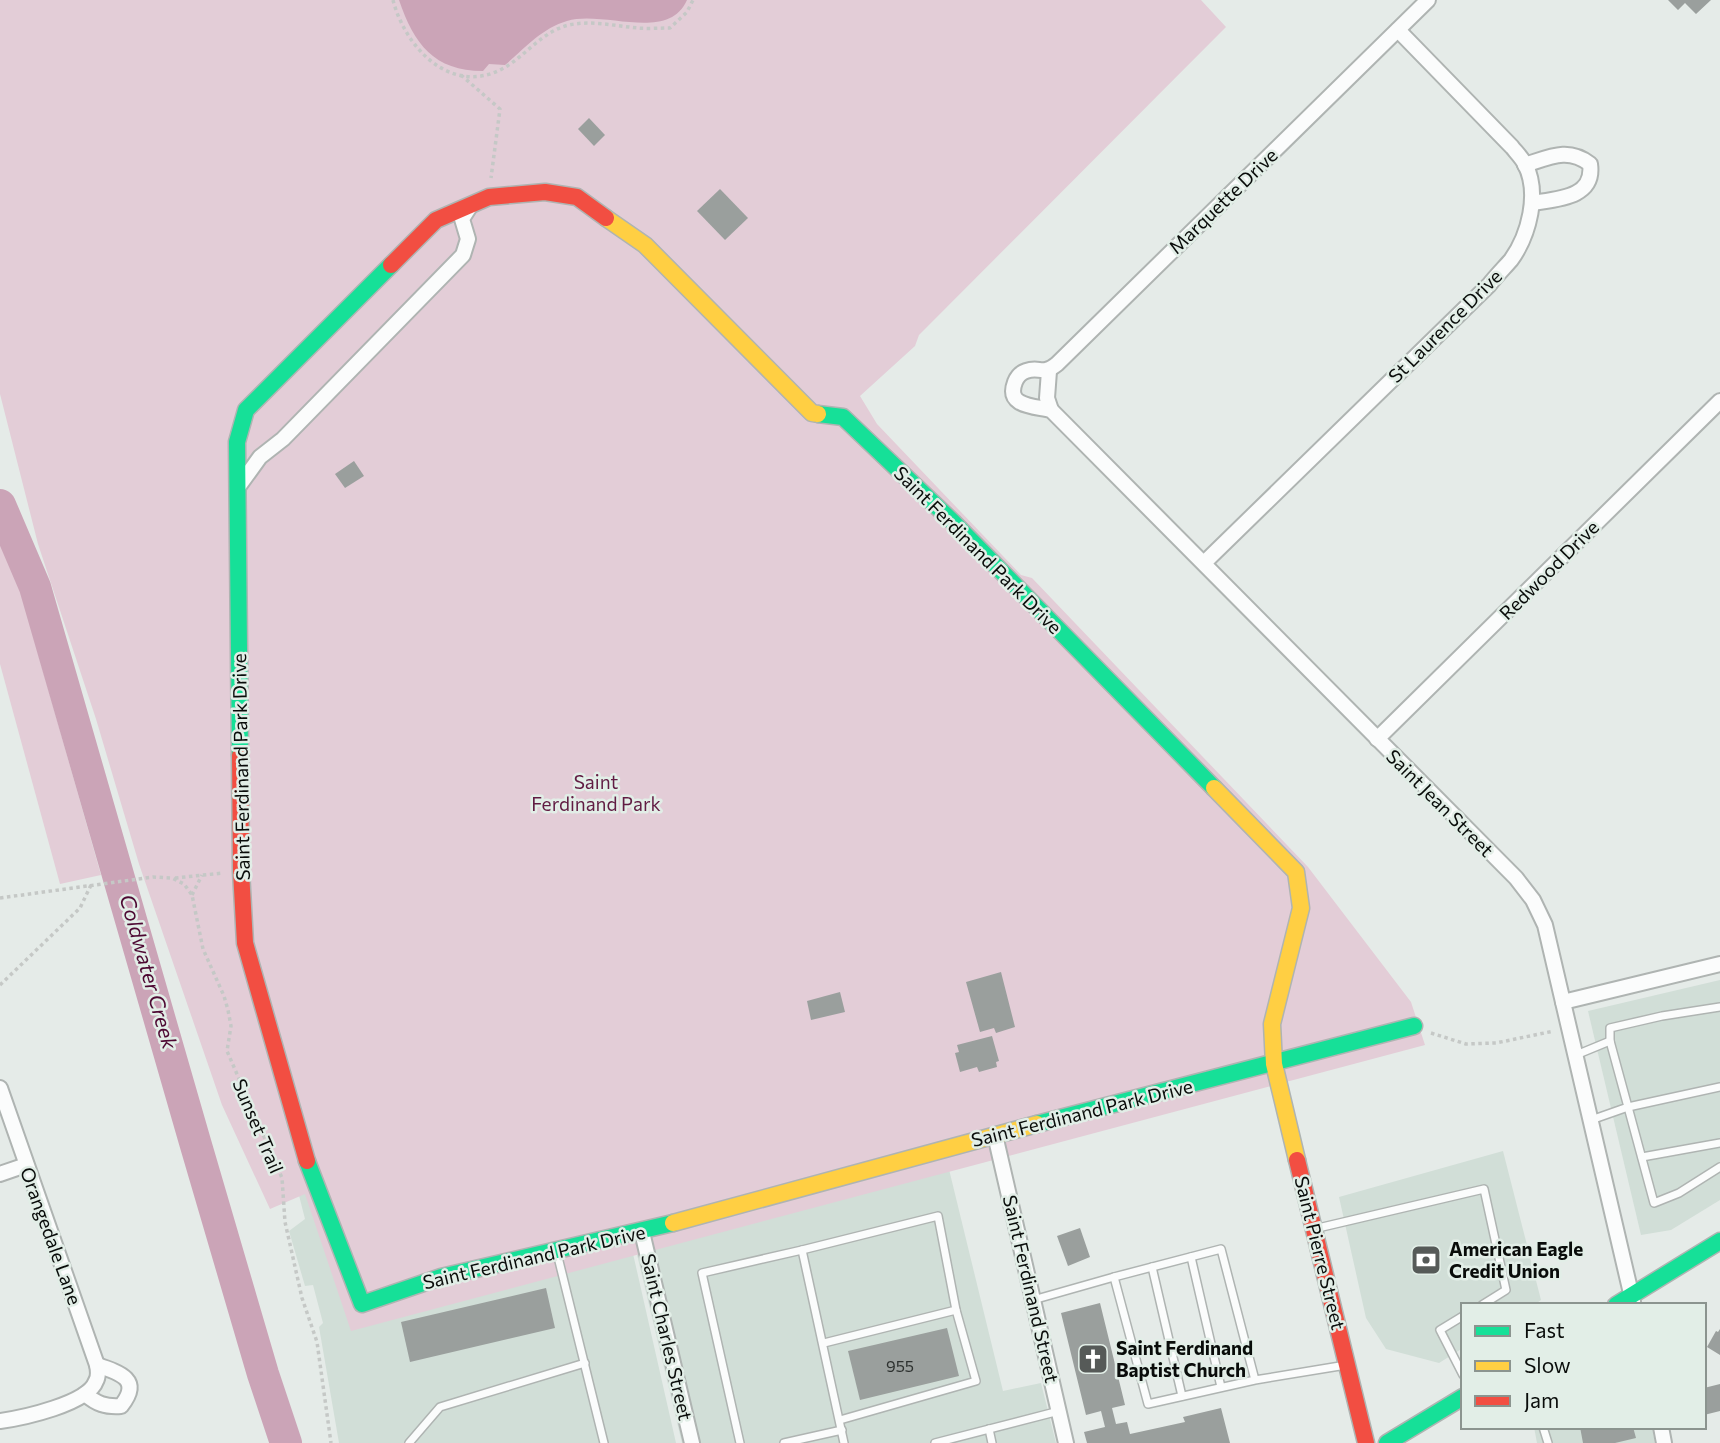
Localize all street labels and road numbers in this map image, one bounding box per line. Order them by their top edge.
street label: Marquette Drive [1164,143,1282,258]
street label: St Laurence Drive [1383,264,1506,387]
street label: Saint Ferdinand Park Drive [890,461,1067,638]
street label: Redwood Drive [1494,515,1603,624]
street label: Saint Ferdinand Park Drive [227,653,254,881]
street label: Saint Jean Street [1382,744,1499,861]
street label: Saint Ferdinand Park Drive [969,1074,1195,1151]
street label: Sunset Trail [228,1075,289,1176]
street label: Orangedale Lane [16,1164,87,1308]
street label: Saint Pierre Street [1290,1174,1351,1332]
street label: Saint Ferdinand Street [999,1193,1064,1385]
street label: Saint Ferdinand Park Drive [420,1220,647,1293]
street label: Saint Charles Street [637,1251,698,1423]

